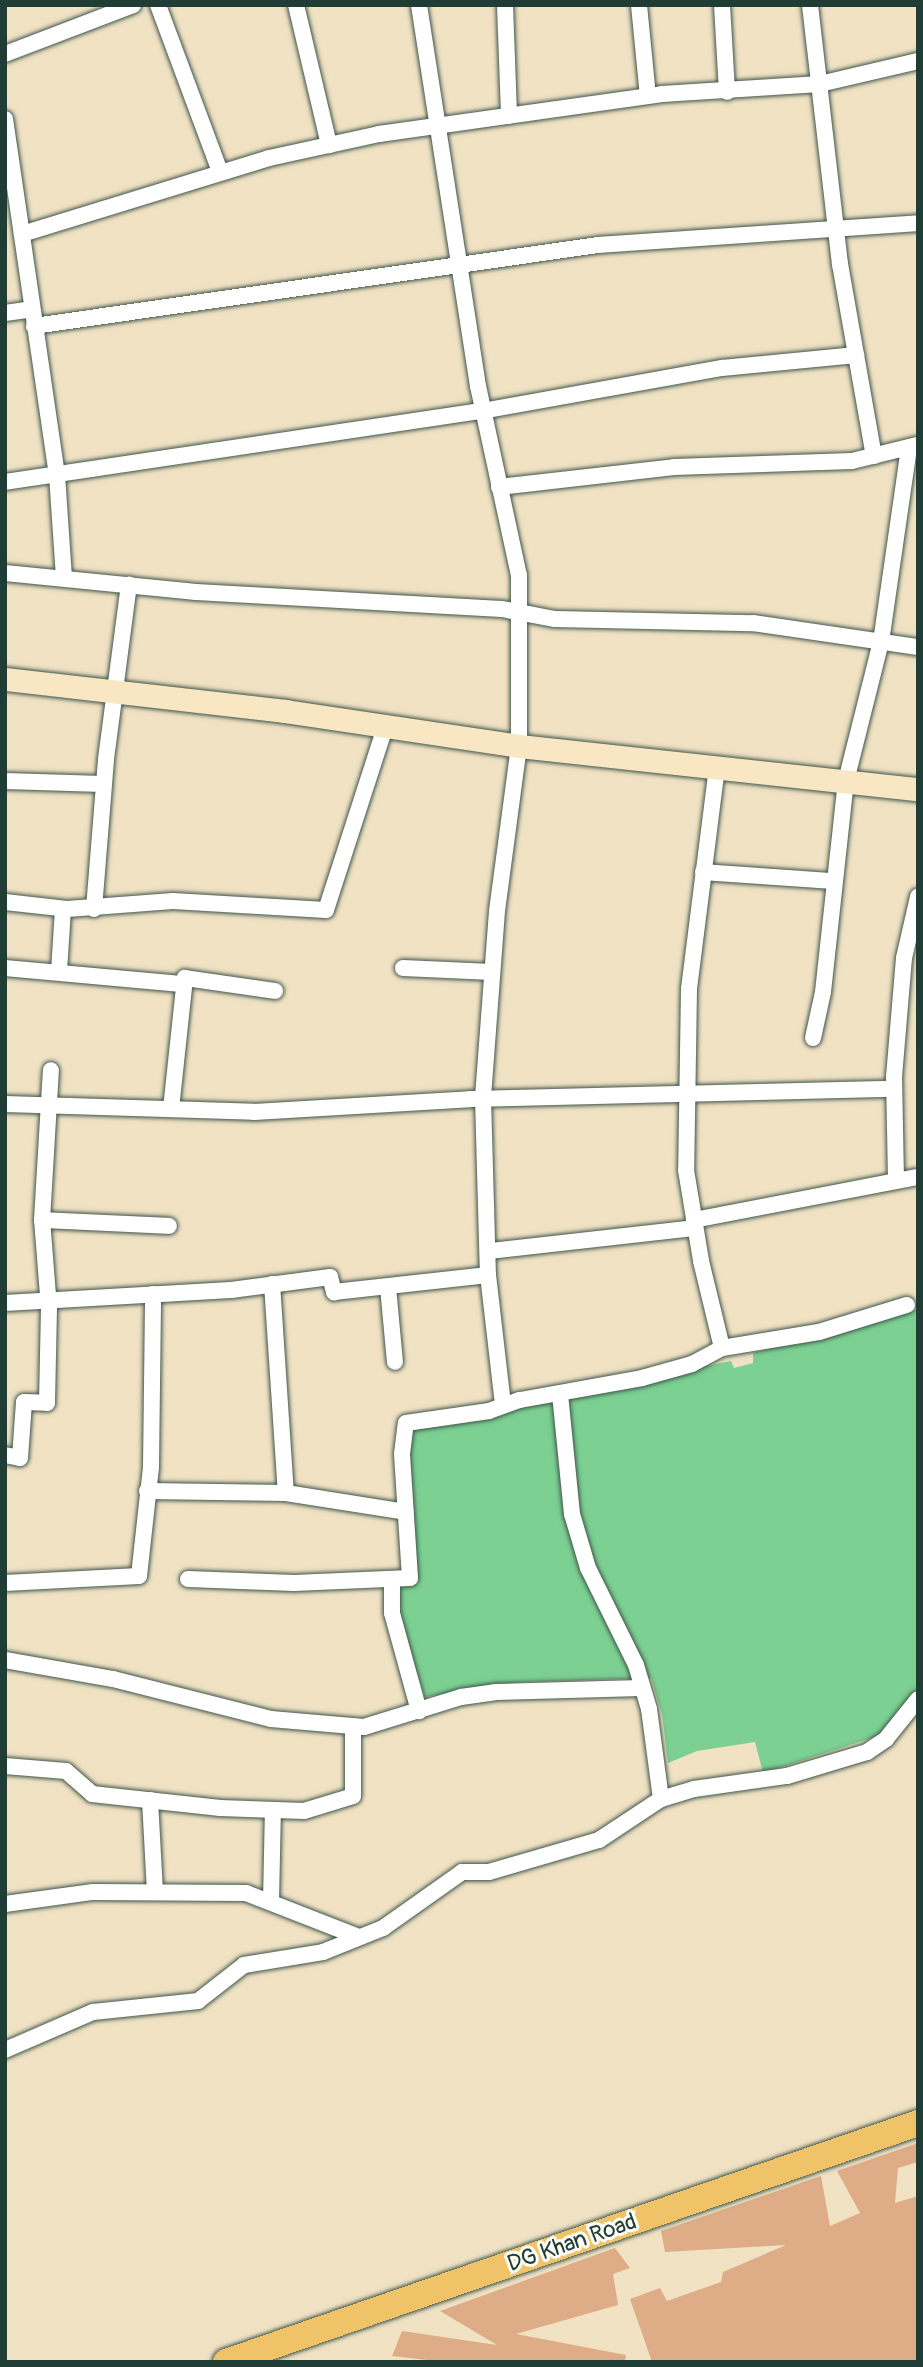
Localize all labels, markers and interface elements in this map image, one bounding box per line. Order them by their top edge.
street label: DG Khan Road [504,2208,640,2278]

